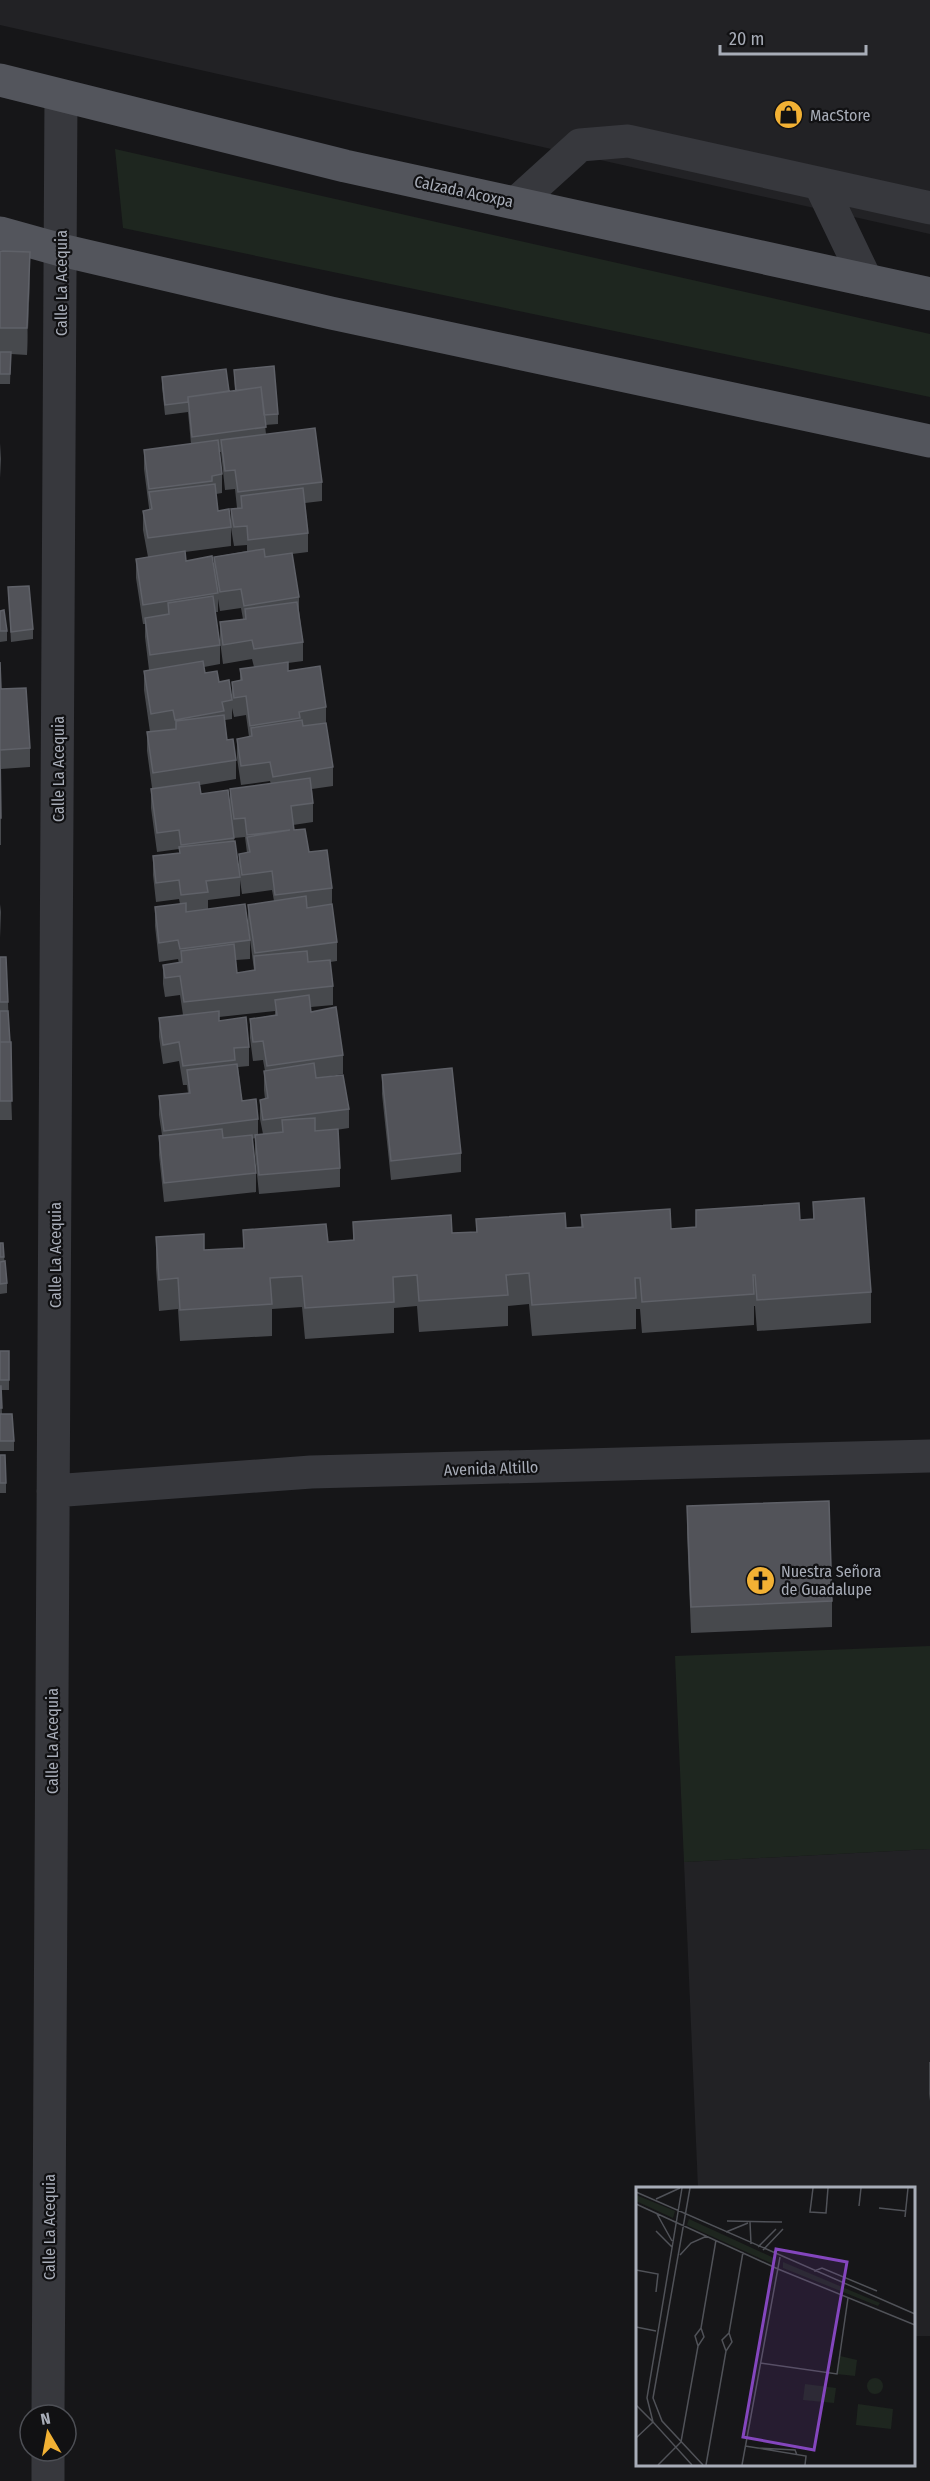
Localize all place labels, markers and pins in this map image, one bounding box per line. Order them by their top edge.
shop icon: MacStore [773,99,805,131]
place label: MacStore [810,106,871,125]
place label: Nuestra Señora de Guadalupe [781,1562,882,1599]
church icon: Nuestra Señora de Guadalupe [744,1564,776,1596]

